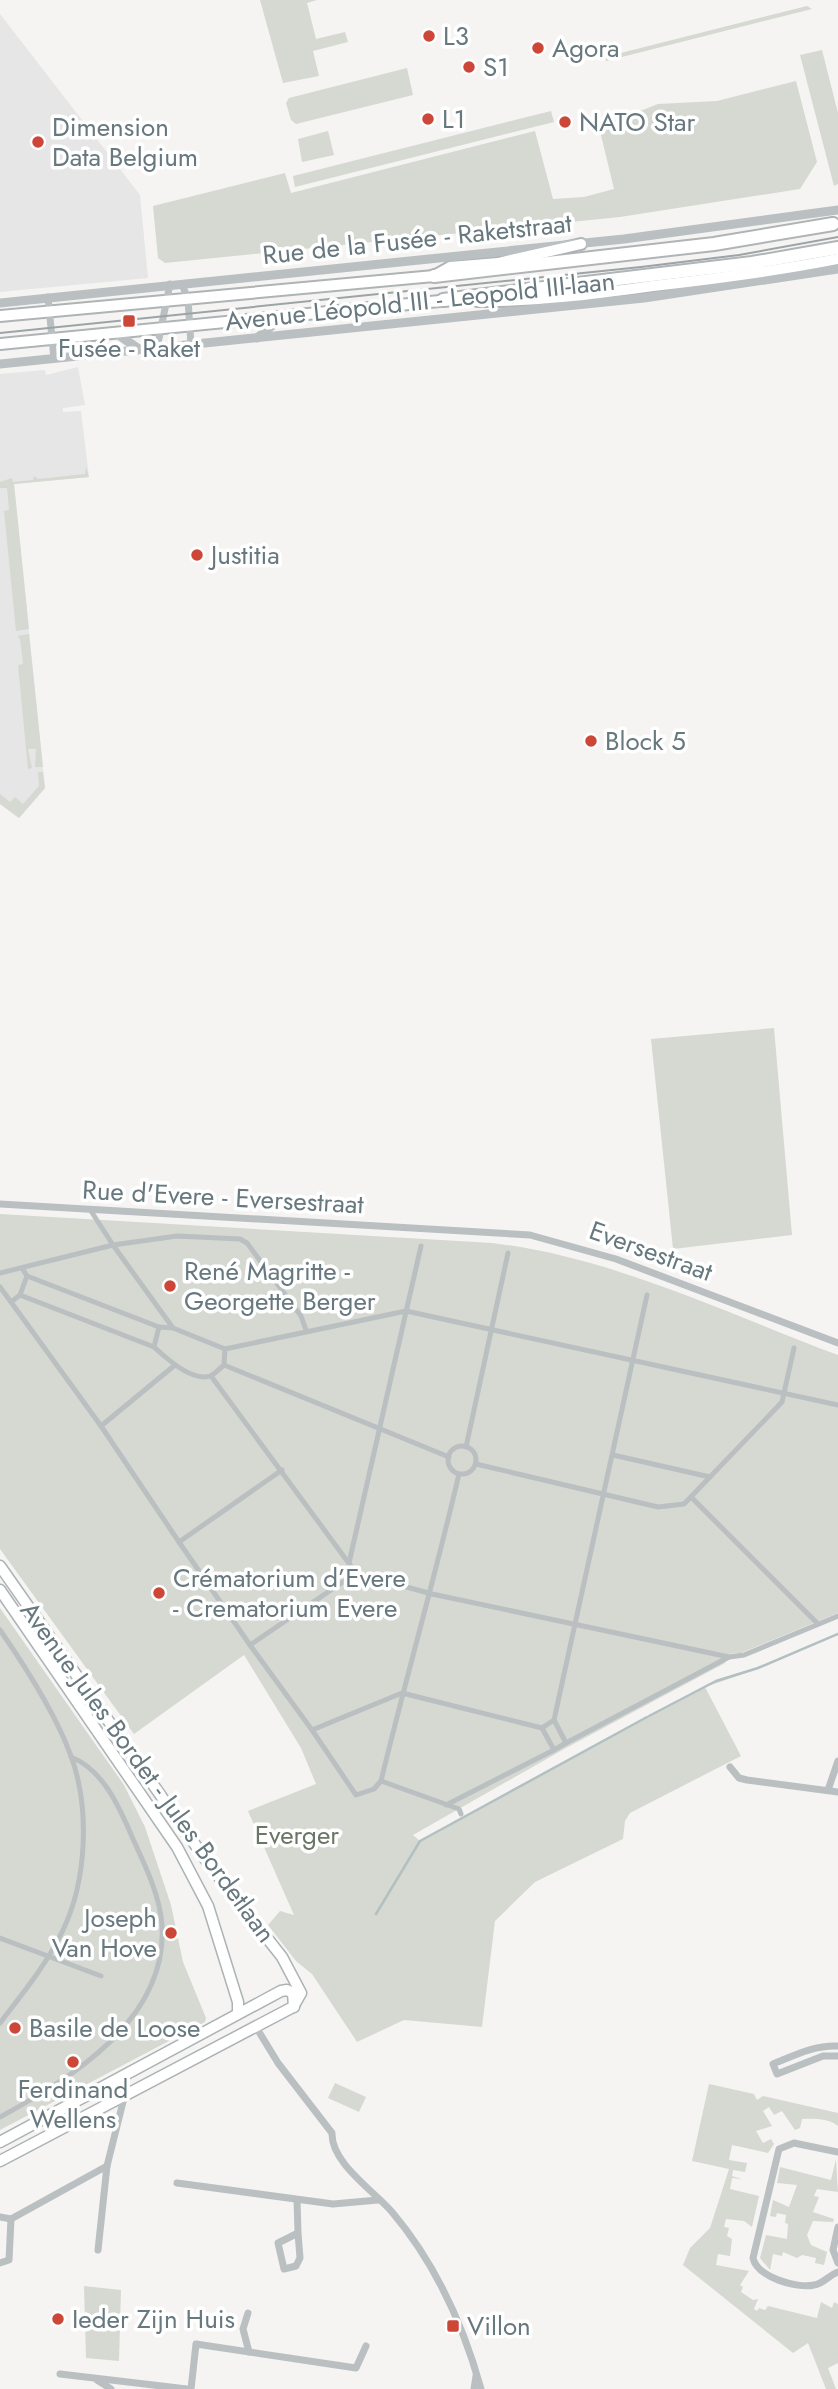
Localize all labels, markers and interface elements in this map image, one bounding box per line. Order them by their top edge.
place label: L3 [443,17,469,55]
marker: L3 [421,28,437,44]
place label: Agora [552,29,620,67]
marker: Agora [530,40,546,56]
place label: S1 [483,48,509,86]
marker: S1 [461,59,477,75]
place label: L1 [442,100,465,138]
place label: NATO Star [579,103,696,141]
place label: Dimension Data Belgium [52,108,198,176]
marker: L1 [420,111,436,127]
marker: NATO Star [557,114,573,130]
marker: Dimension Data Belgium [30,134,46,150]
street label: Rue de la Fusée - Raketstraat [260,204,574,274]
street label: Avenue Léopold III - Leopold III-laan [223,262,617,340]
marker: Fusée - Raket [121,313,137,329]
place label: Fusée - Raket [58,329,201,367]
place label: Justitia [208,536,280,574]
marker: Justitia [189,547,205,563]
place label: Block 5 [605,722,686,760]
marker: Block 5 [583,733,599,749]
street label: Rue d'Evere - Eversestraat [81,1171,365,1223]
street label: Eversestraat [584,1211,719,1291]
place label: René Magritte - Georgette Berger [184,1252,376,1320]
marker: René Magritte - Georgette Berger [162,1278,178,1294]
place label: Crématorium d’Evere - Crematorium Evere [173,1559,406,1627]
marker: Crématorium d’Evere - Crematorium Evere [151,1585,167,1601]
street label: Avenue Jules Bordet - Jules Bordetlaan [11,1593,285,1951]
park label: Everger [255,1816,339,1854]
place label: Joseph Van Hove [52,1899,157,1967]
marker: Joseph Van Hove [163,1925,179,1941]
place label: Basile de Loose [29,2009,200,2047]
marker: Basile de Loose [7,2020,23,2036]
marker: Ferdinand Wellens [65,2054,81,2070]
place label: Ferdinand Wellens [18,2070,128,2138]
place label: Ieder Zijn Huis [72,2300,235,2338]
place label: Villon [467,2307,531,2345]
marker: Ieder Zijn Huis [50,2311,66,2327]
marker: Villon [445,2318,461,2334]

